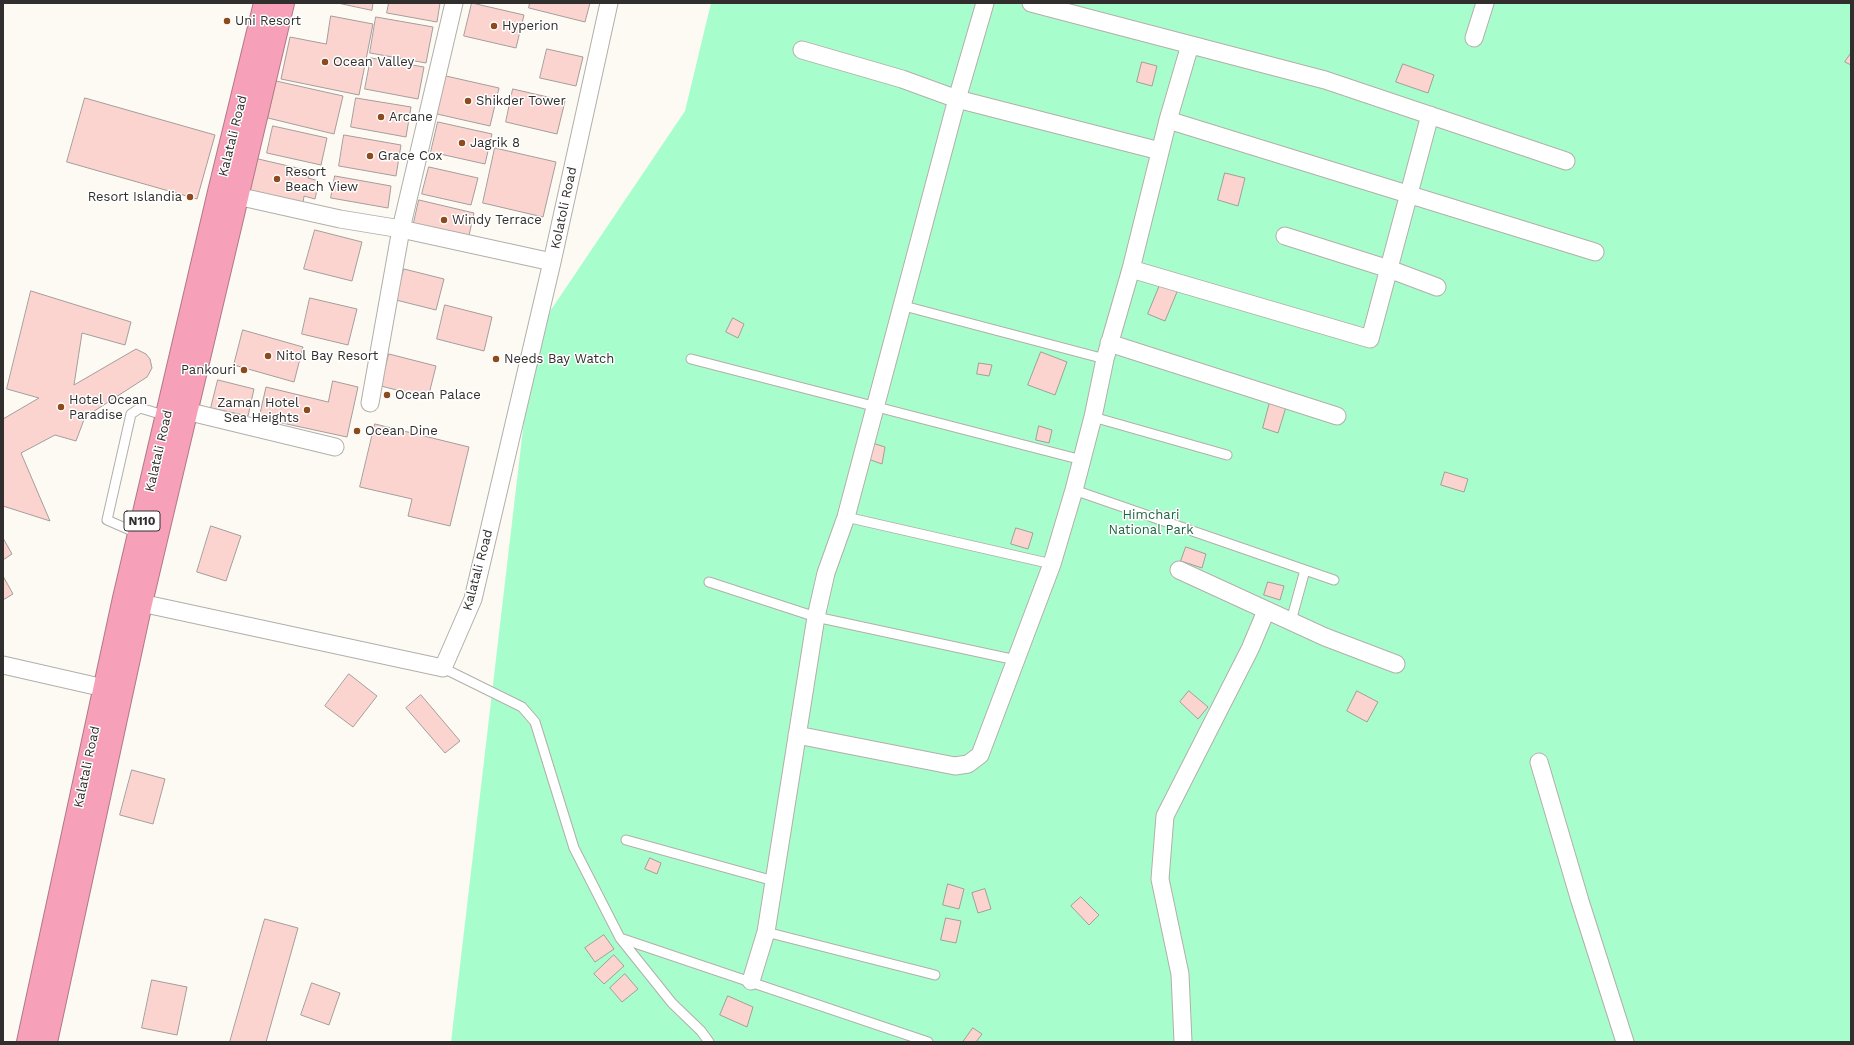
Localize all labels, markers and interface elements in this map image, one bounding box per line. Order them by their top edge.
place label: Uni Resort [235,13,301,29]
marker: Uni Resort [222,16,232,26]
place label: Hyperion [502,18,559,34]
marker: Hyperion [489,21,499,31]
place label: Ocean Valley [333,54,414,70]
marker: Ocean Valley [320,57,330,67]
place label: Shikder Tower [476,93,566,109]
street label: Kalatali Road [215,94,251,178]
marker: Shikder Tower [463,96,473,106]
place label: Arcane [389,109,433,125]
marker: Arcane [376,112,386,122]
place label: Jagrik 8 [470,135,520,151]
marker: Jagrik 8 [457,138,467,148]
place label: Grace Cox [378,148,442,164]
marker: Grace Cox [365,151,375,161]
place label: Resort Beach View [285,164,358,195]
street label: Kolatoli Road [548,165,580,251]
marker: Resort Beach View [272,174,282,184]
place label: Resort Islandia [88,189,182,205]
marker: Resort Islandia [185,192,195,202]
place label: Windy Terrace [452,212,542,228]
marker: Windy Terrace [439,215,449,225]
place label: Nitol Bay Resort [276,348,378,364]
marker: Nitol Bay Resort [263,351,273,361]
place label: Needs Bay Watch [504,351,614,367]
marker: Needs Bay Watch [491,354,501,364]
place label: Pankouri [181,362,236,378]
marker: Pankouri [239,365,249,375]
place label: Ocean Palace [395,387,481,403]
marker: Ocean Palace [382,390,392,400]
place label: Hotel Ocean Paradise [69,392,147,423]
place label: Zaman Hotel Sea Heights [217,395,299,426]
marker: Hotel Ocean Paradise [56,402,66,412]
marker: Zaman Hotel Sea Heights [302,405,312,415]
street label: Kalatali Road [142,409,176,493]
place label: Ocean Dine [365,423,438,439]
marker: Ocean Dine [352,426,362,436]
park label: Himchari National Park [1108,507,1194,538]
road number: N110 [124,511,160,531]
street label: Kalatali Road [460,528,496,612]
street label: Kalatali Road [71,725,103,809]

